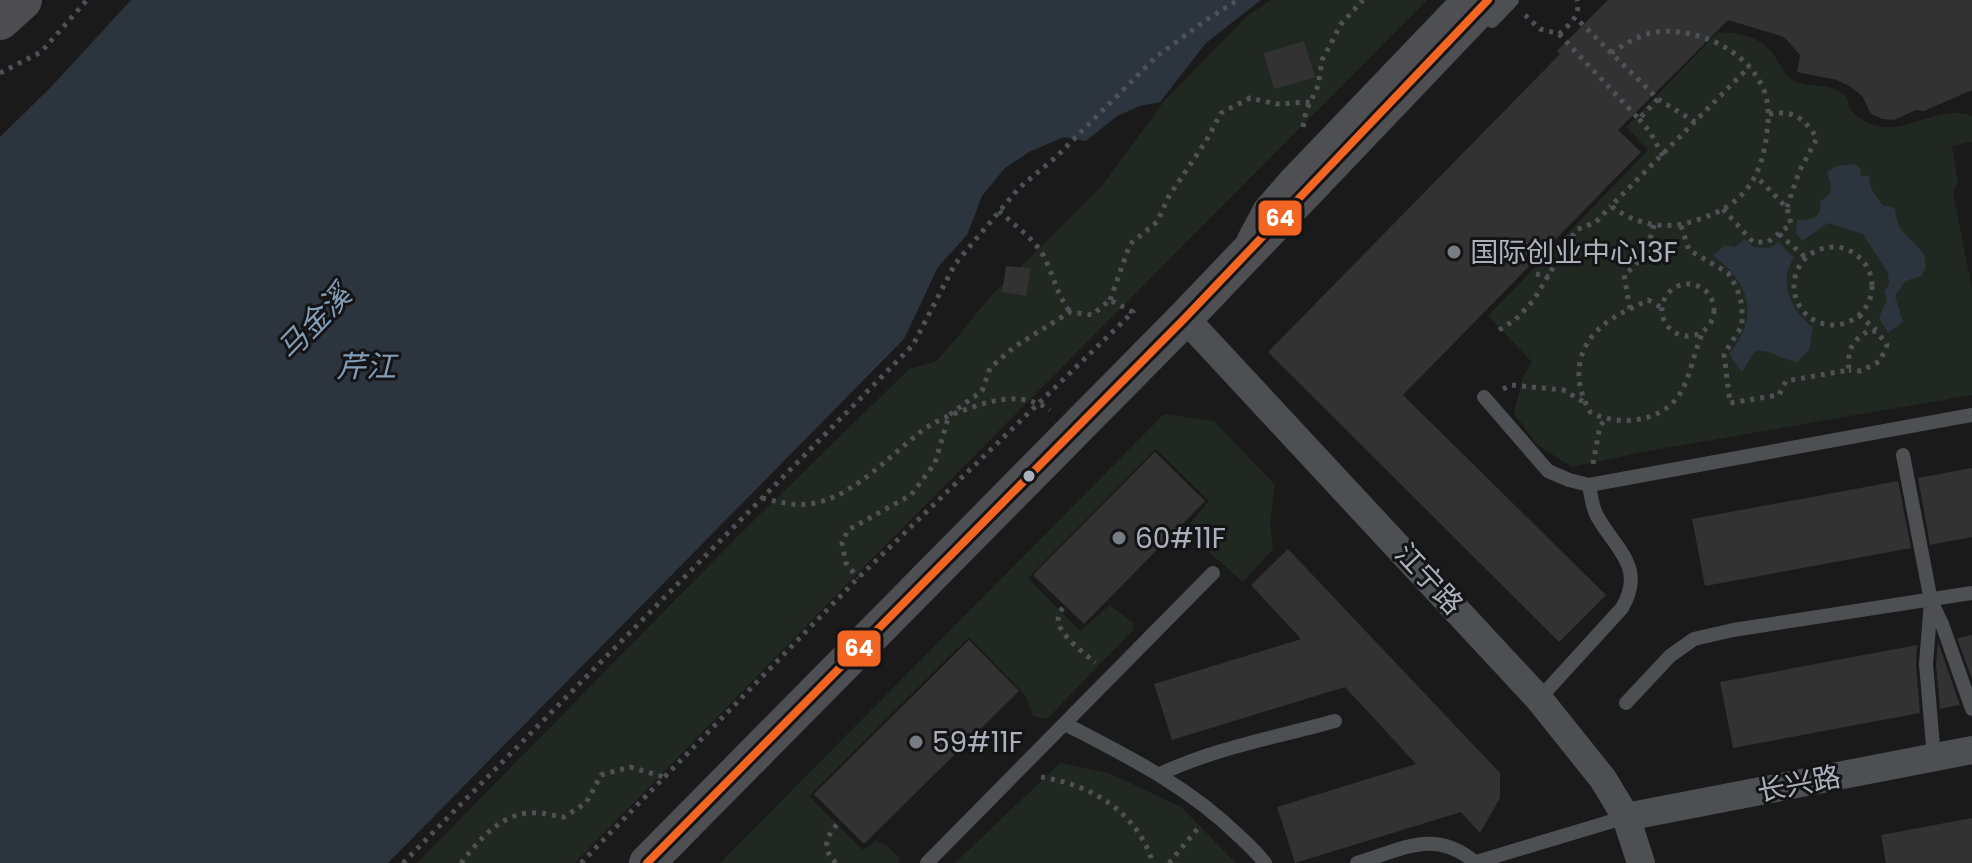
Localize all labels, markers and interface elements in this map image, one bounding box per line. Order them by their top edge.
line badge: 64 [1257,199,1303,237]
text: 64 [1266,203,1295,234]
place label: 国际创业中心13F [1470,233,1678,272]
marker: 国际创业中心13F [1445,243,1463,261]
water label: 马金溪 [267,273,363,369]
water label: 芹江 [336,345,399,388]
unlabelled marker [1021,468,1037,484]
place label: 60#11F [1135,519,1226,558]
marker: 60#11F [1110,529,1128,547]
street label: 江宁路 [1386,535,1472,623]
line badge: 64 [836,629,882,668]
text: 64 [845,633,874,664]
place label: 59#11F [932,723,1023,762]
marker: 59#11F [907,733,925,751]
street label: 长兴路 [1754,757,1844,811]

